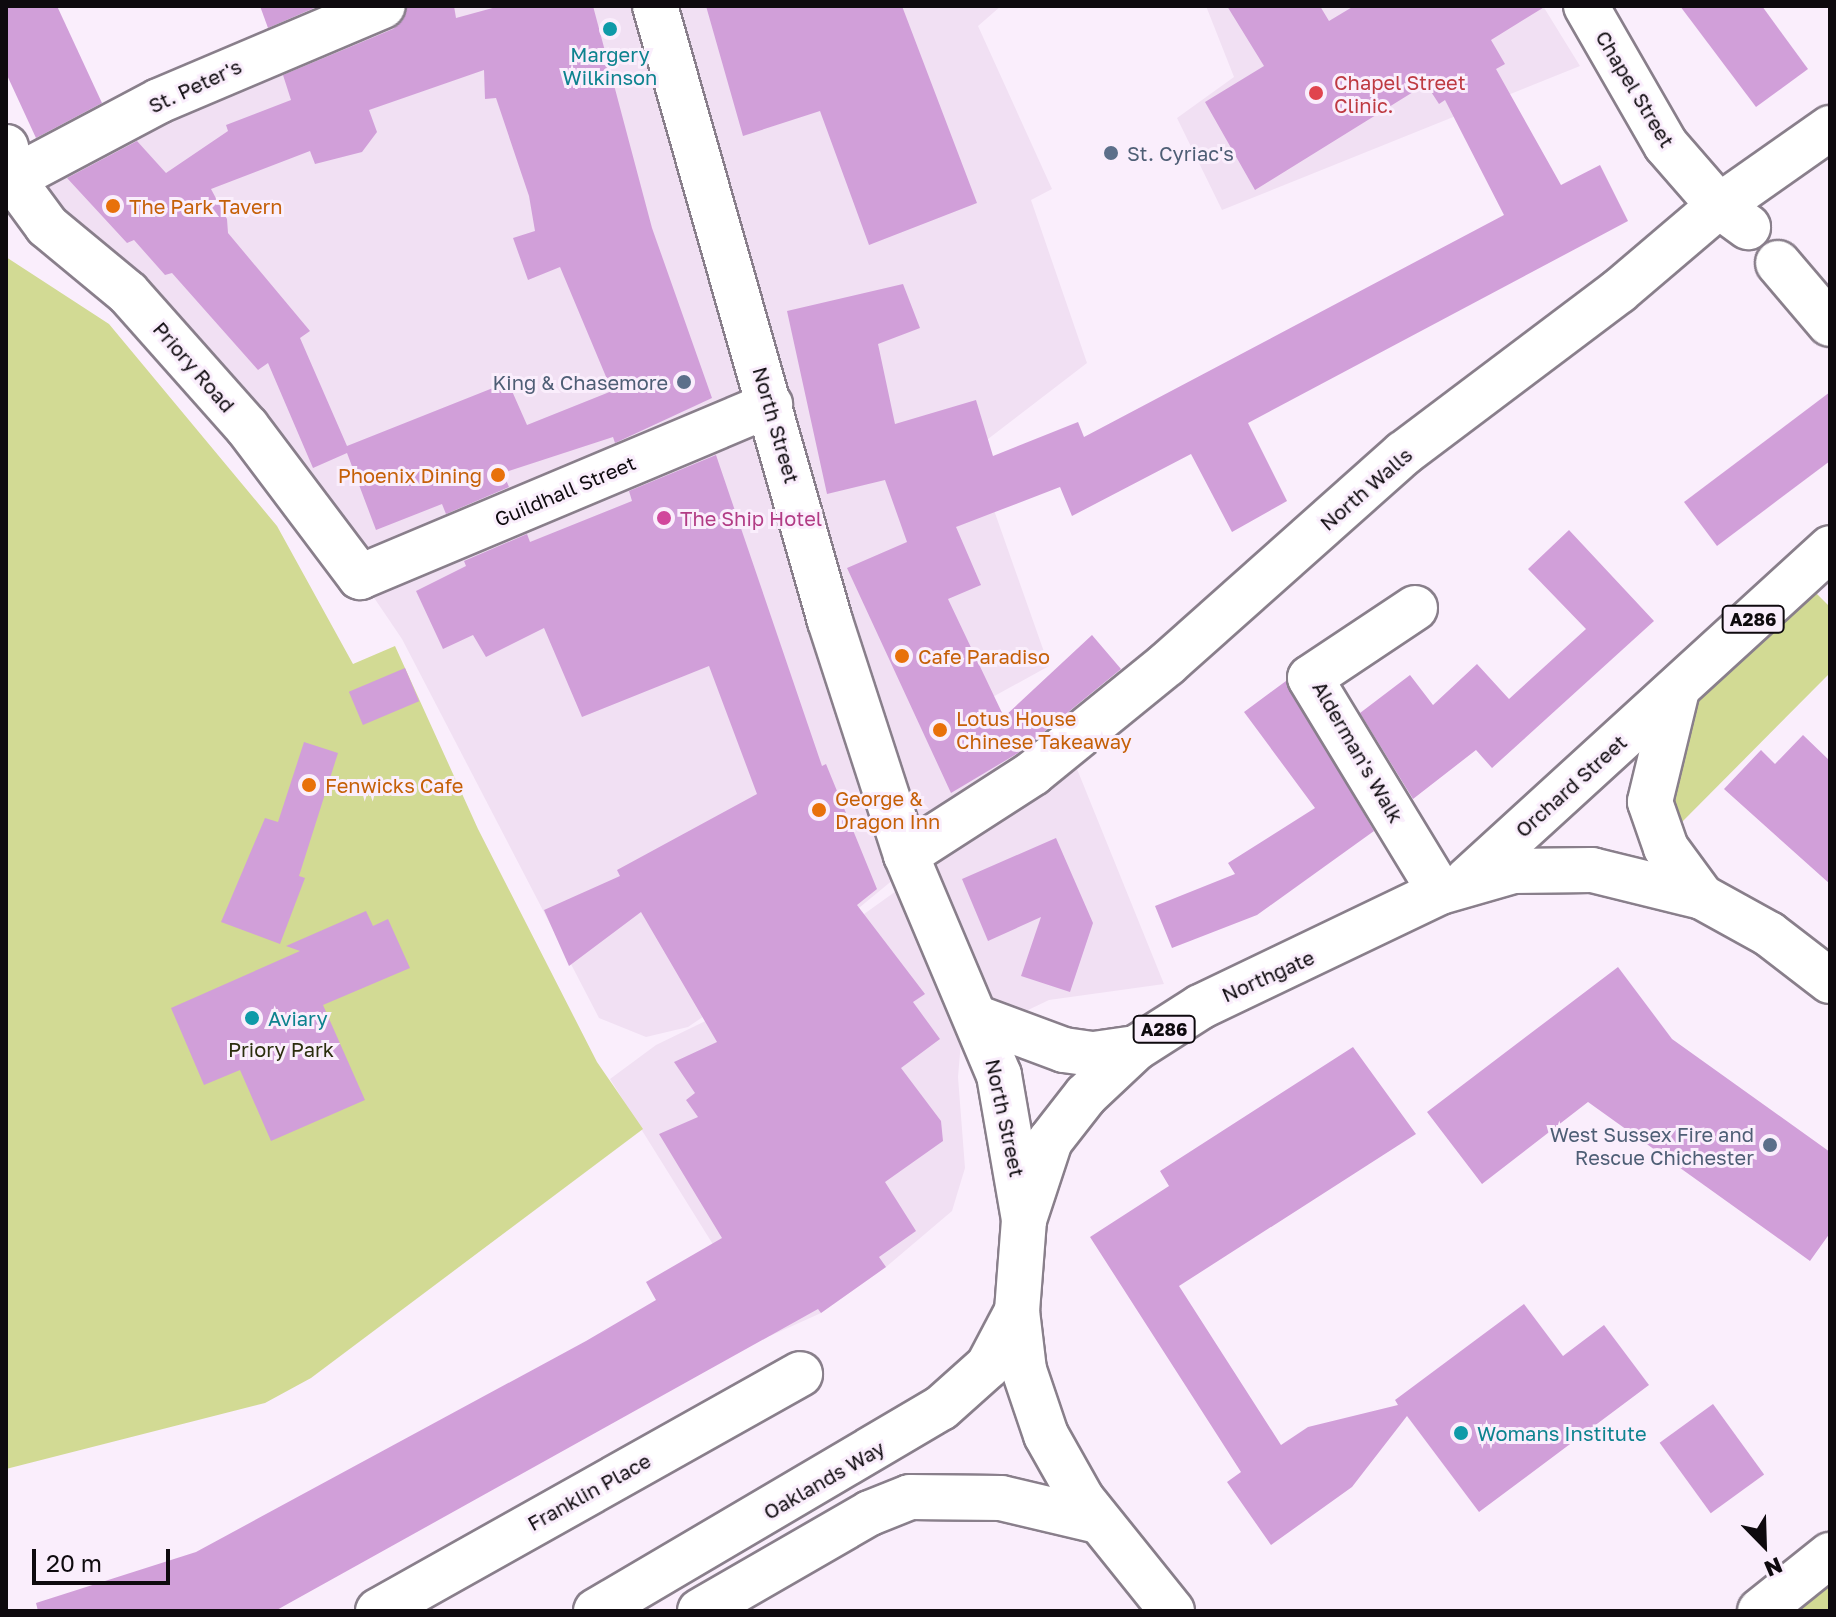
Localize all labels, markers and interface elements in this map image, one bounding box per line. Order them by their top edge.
marker: Margery Wilkinson [601,20,619,38]
street label: Chapel Street [1591,26,1679,152]
place label: Margery Wilkinson [563,42,657,89]
street label: St. Peter's [145,54,245,118]
place label: Chapel Street Clinic. [1334,70,1466,117]
marker: Chapel Street Clinic. [1305,82,1327,104]
place label: St. Cyriac's [1127,141,1234,165]
marker: St. Cyriac's [1102,144,1120,162]
place label: The Park Tavern [129,194,283,218]
marker: The Park Tavern [104,197,122,215]
street label: Priory Road [148,317,240,417]
street label: North Street [748,364,804,486]
place label: King & Chasemore [493,370,668,394]
marker: King & Chasemore [675,373,693,391]
street label: North Walls [1315,443,1417,535]
street label: Guildhall Street [491,451,639,531]
place label: Phoenix Dining [338,463,482,487]
marker: Phoenix Dining [489,466,507,484]
place label: The Ship Hotel [680,506,822,530]
marker: The Ship Hotel [655,509,673,527]
road number: A286 [1721,605,1785,633]
place label: Cafe Paradiso [918,644,1050,668]
marker: Cafe Paradiso [893,647,911,665]
street label: Alderman's Walk [1308,677,1408,827]
place label: Lotus House Chinese Takeaway [956,706,1132,753]
marker: Lotus House Chinese Takeaway [931,721,949,739]
street label: Orchard Street [1511,730,1631,842]
place label: Fenwicks Cafe [325,773,463,797]
marker: Fenwicks Cafe [300,776,318,794]
place label: George & Dragon Inn [835,786,940,833]
marker: George & Dragon Inn [810,801,828,819]
street label: Northgate [1218,945,1318,1007]
place label: Aviary [268,1006,328,1030]
marker: Aviary [243,1009,261,1027]
road number: A286 [1132,1015,1196,1043]
park label: Priory Park [228,1037,334,1061]
street label: North Street [981,1057,1029,1179]
place label: West Sussex Fire and Rescue Chichester [1550,1122,1754,1169]
marker: West Sussex Fire and Rescue Chichester [1761,1136,1779,1154]
place label: Womans Institute [1477,1421,1647,1445]
marker: Womans Institute [1452,1424,1470,1442]
street label: Oaklands Way [759,1436,889,1524]
street label: Franklin Place [523,1448,655,1536]
north arrow [1724,1505,1804,1585]
scale bar [36,1533,174,1583]
text: 20 m [46,1548,102,1577]
text: N [1761,1552,1787,1583]

